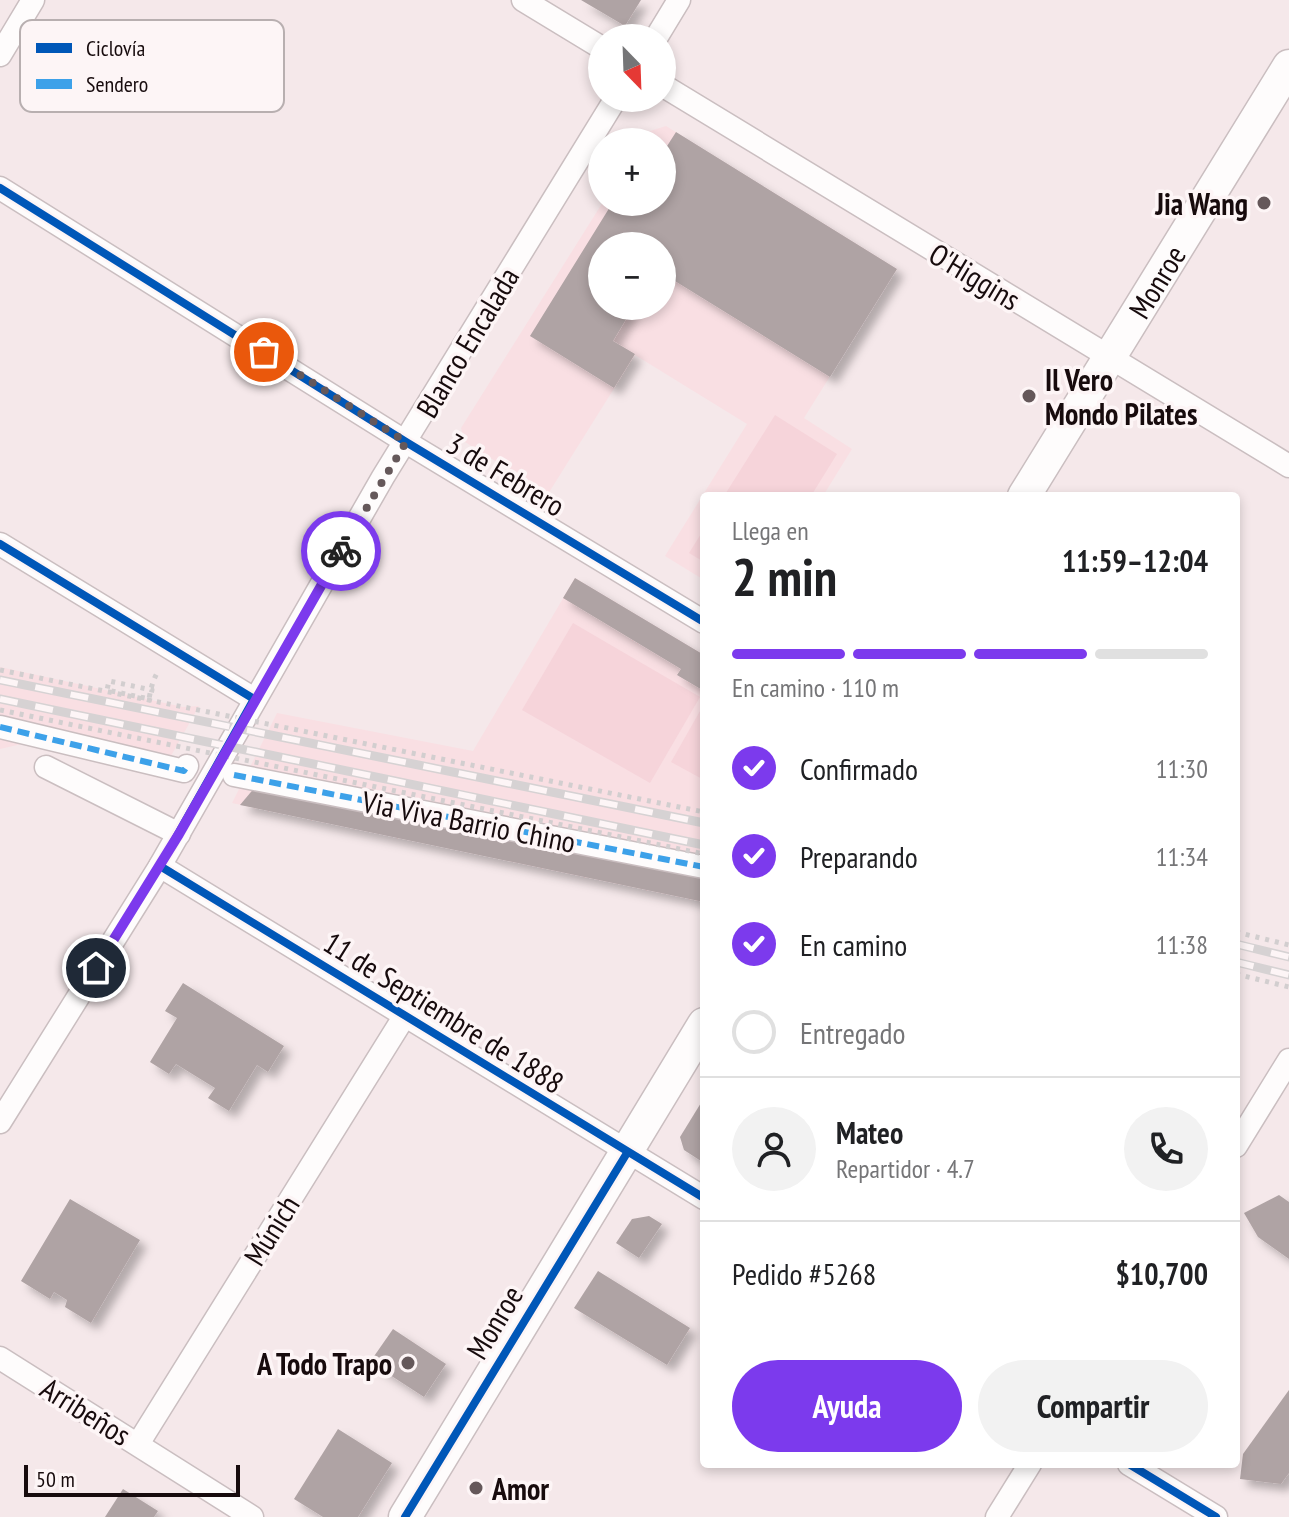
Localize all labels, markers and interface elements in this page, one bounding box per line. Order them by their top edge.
legend [20,20,284,112]
north arrow [588,24,676,112]
map controls [588,24,676,320]
text: Ciclovía [86,34,145,62]
text: Sendero [86,70,148,98]
button: + [588,128,676,216]
place label: Jia Wang [1154,184,1248,223]
marker: Jia Wang [1255,194,1273,212]
button: − [588,232,676,320]
street label: O'Higgins [922,234,1028,318]
street label: Monroe [1119,238,1193,325]
street label: Blanco Encalada [407,260,527,424]
pin [230,318,298,386]
icon: bag [242,330,286,374]
place label: Il Vero Mondo Pilates [1045,360,1197,433]
marker: Il Vero Mondo Pilates [1020,387,1038,405]
street label: 3 de Febrero [440,423,572,525]
courier [301,511,381,591]
text: Llega en [732,514,809,547]
icon: bike [319,529,363,573]
text: 11:59–12:04 [1062,541,1208,580]
text: 2 min [732,543,837,610]
text: En camino · 110 m [732,671,899,704]
icon: check [732,746,776,790]
text: Confirmado [800,749,918,788]
text: 11:30 [1156,752,1208,785]
street label: Via Viva Barrio Chino [358,781,579,861]
icon: check [732,834,776,878]
text: Preparando [800,837,918,876]
text: 11:34 [1156,840,1208,873]
street label: 11 de Septiembre de 1888 [317,922,571,1102]
icon: check [732,922,776,966]
text: En camino [800,925,907,964]
text: 11:38 [1156,928,1208,961]
pin [62,934,130,1002]
icon: home [74,946,118,990]
text: Entregado [800,1013,906,1052]
button: person [732,1107,816,1191]
button: phone [1124,1107,1208,1191]
text: Mateo [836,1113,903,1152]
text: Repartidor · 4.7 [836,1152,975,1185]
street label: Múnich [234,1188,308,1272]
text: Pedido #5268 [732,1254,876,1293]
text: $10,700 [1115,1254,1208,1293]
street label: Monroe [457,1278,531,1366]
place label: A Todo Trapo [256,1344,392,1383]
marker: A Todo Trapo [399,1354,417,1372]
button: Ayuda [732,1360,962,1452]
button: Compartir [978,1360,1208,1452]
street label: Arribeños [34,1368,138,1454]
scale bar [24,1461,240,1497]
text: 50 m [36,1465,75,1493]
place label: Amor [491,1469,549,1508]
marker: Amor [467,1479,485,1497]

